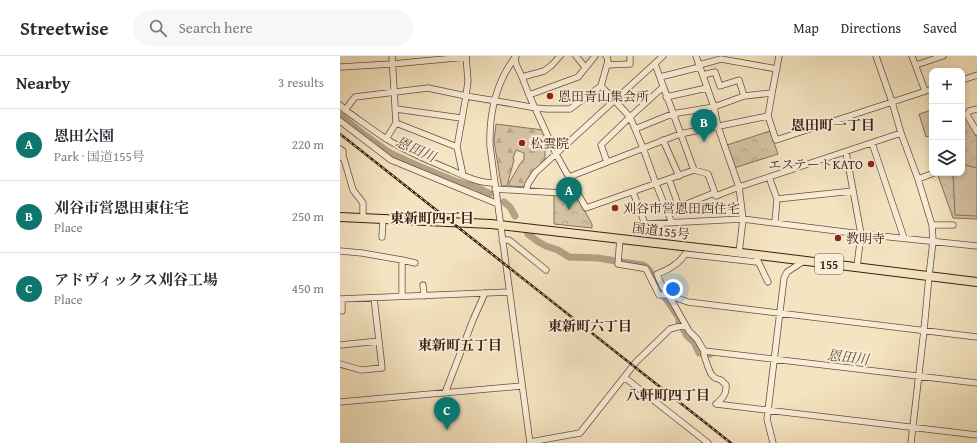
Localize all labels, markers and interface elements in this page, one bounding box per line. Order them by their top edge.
search box [133,10,413,46]
text: Streetwise [20,14,109,42]
icon: search [147,17,169,39]
text: Search here [179,17,253,38]
text: Map [793,18,819,38]
text: Directions [841,18,901,38]
text: Saved [923,18,957,38]
map controls [929,68,965,176]
button: + [929,68,965,104]
text: Nearby [16,70,70,95]
text: 3 results [278,73,324,92]
place label: 恩田青山集会所 [558,87,649,106]
marker: 恩田青山集会所 [545,91,555,101]
button: − [929,104,965,140]
pin: B [691,109,717,142]
district label: 恩田町一丁目 [791,115,875,135]
text: 恩田公園 [54,125,114,146]
water label: 恩田川 [393,131,441,167]
place label: 松雲院 [530,134,569,153]
text: A [25,135,33,154]
text: 220 m [292,135,324,154]
marker: 松雲院 [517,138,527,148]
button: layers [929,140,965,176]
text: Park · 国道155号 [54,147,145,166]
place label: エステートKATO [768,155,863,174]
marker: エステートKATO [866,159,876,169]
pin: A [556,177,582,210]
text: 刈谷市営恩田東住宅 [54,197,189,218]
place label: 刈谷市営恩田西住宅 [623,199,740,218]
marker: 刈谷市営恩田西住宅 [610,203,620,213]
text: B [25,207,33,226]
text: 250 m [292,207,324,226]
district label: 東新町四丁目 [390,208,474,228]
text: Place [54,218,83,237]
street label: 国道155号 [631,218,691,244]
place label: 教明寺 [846,229,885,248]
marker: 教明寺 [833,233,843,243]
road number: 155 [815,254,843,274]
text: アドヴィックス刈谷工場 [54,269,218,290]
text: C [25,279,33,298]
text: 450 m [292,279,324,298]
your location [663,279,683,299]
text: Place [54,290,83,309]
district label: 東新町六丁目 [548,316,632,336]
district label: 東新町五丁目 [418,335,502,355]
water label: 恩田川 [826,345,872,370]
district label: 八軒町四丁目 [626,385,710,405]
pin: C [434,397,460,430]

